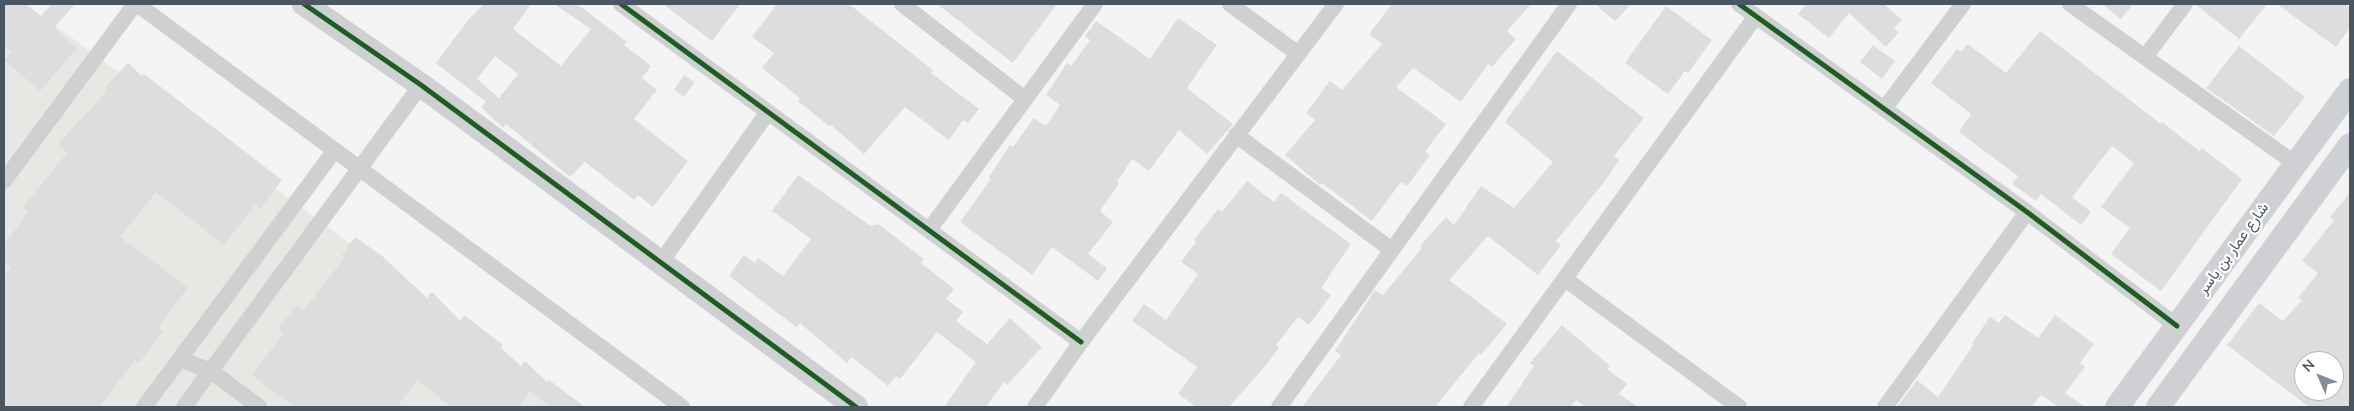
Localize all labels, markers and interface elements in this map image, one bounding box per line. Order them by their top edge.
street label: شارع عمار بن ياسر [2195,200,2273,298]
north arrow [2294,351,2344,401]
text: N [2298,356,2319,376]

